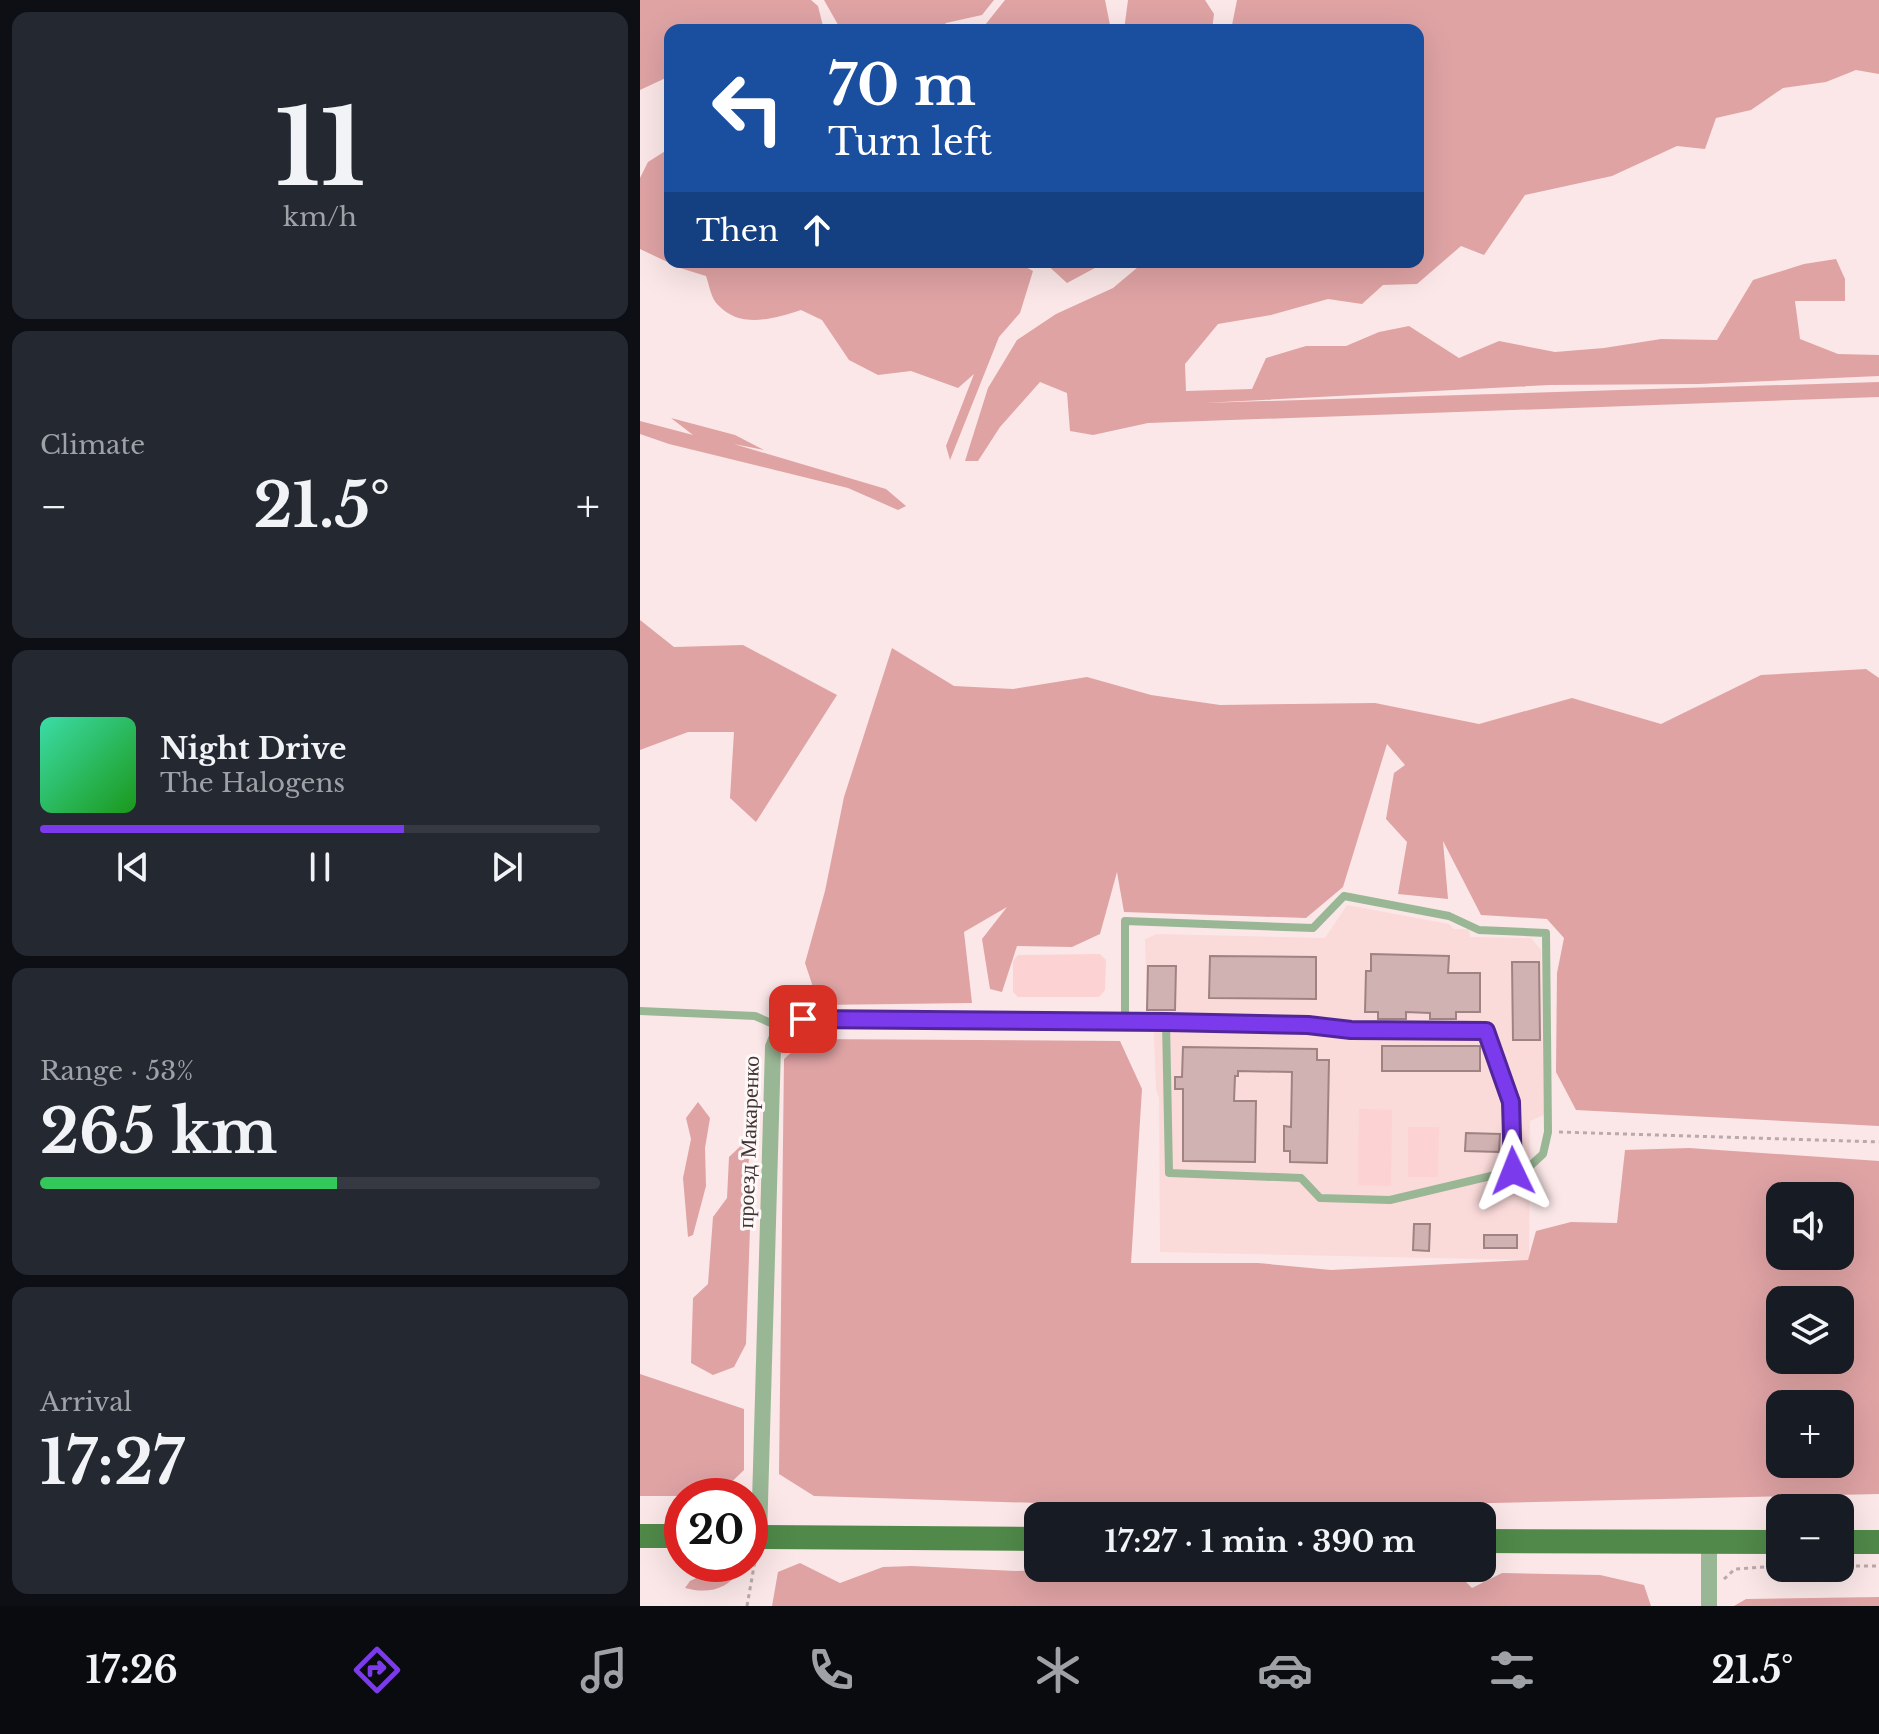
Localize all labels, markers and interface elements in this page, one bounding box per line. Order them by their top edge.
text: 70 m [828,51,976,120]
icon: left [696,56,800,160]
text: 11 [275,84,365,213]
text: Turn left [828,120,992,165]
text: km/h [283,201,357,233]
icon: ahead [795,208,839,252]
text: Then [696,212,779,249]
text: Climate [40,429,145,461]
text: 21.5° [254,469,390,543]
text: − [40,479,68,534]
text: + [576,479,600,534]
text: Night Drive [160,730,346,767]
text: The Halogens [160,767,345,799]
icon: previous [111,845,155,889]
icon: pause [298,845,342,889]
icon: next [485,845,529,889]
pin [769,985,837,1053]
icon: arrive [781,997,825,1041]
text: Range · 53% [40,1055,194,1087]
street label: проезд Макаренко [732,1055,765,1229]
text: 265 km [40,1095,277,1169]
position arrow [1471,1129,1555,1213]
map controls [1766,1182,1854,1582]
button: sound [1766,1182,1854,1270]
button: layers [1766,1286,1854,1374]
text: Arrival [40,1386,132,1418]
button: + [1766,1390,1854,1478]
text: 17:27 [40,1426,184,1500]
speed limit sign: 20 [664,1478,768,1582]
button: − [1766,1494,1854,1582]
text: 17:27 · 1 min · 390 m [1105,1523,1415,1560]
icon: directions [349,1642,405,1698]
icon: music [576,1642,632,1698]
icon: phone [803,1642,859,1698]
icon: climate [1030,1642,1086,1698]
icon: car [1257,1642,1313,1698]
icon: filters [1484,1642,1540,1698]
text: 17:26 [86,1648,178,1693]
text: 21.5° [1711,1648,1793,1693]

